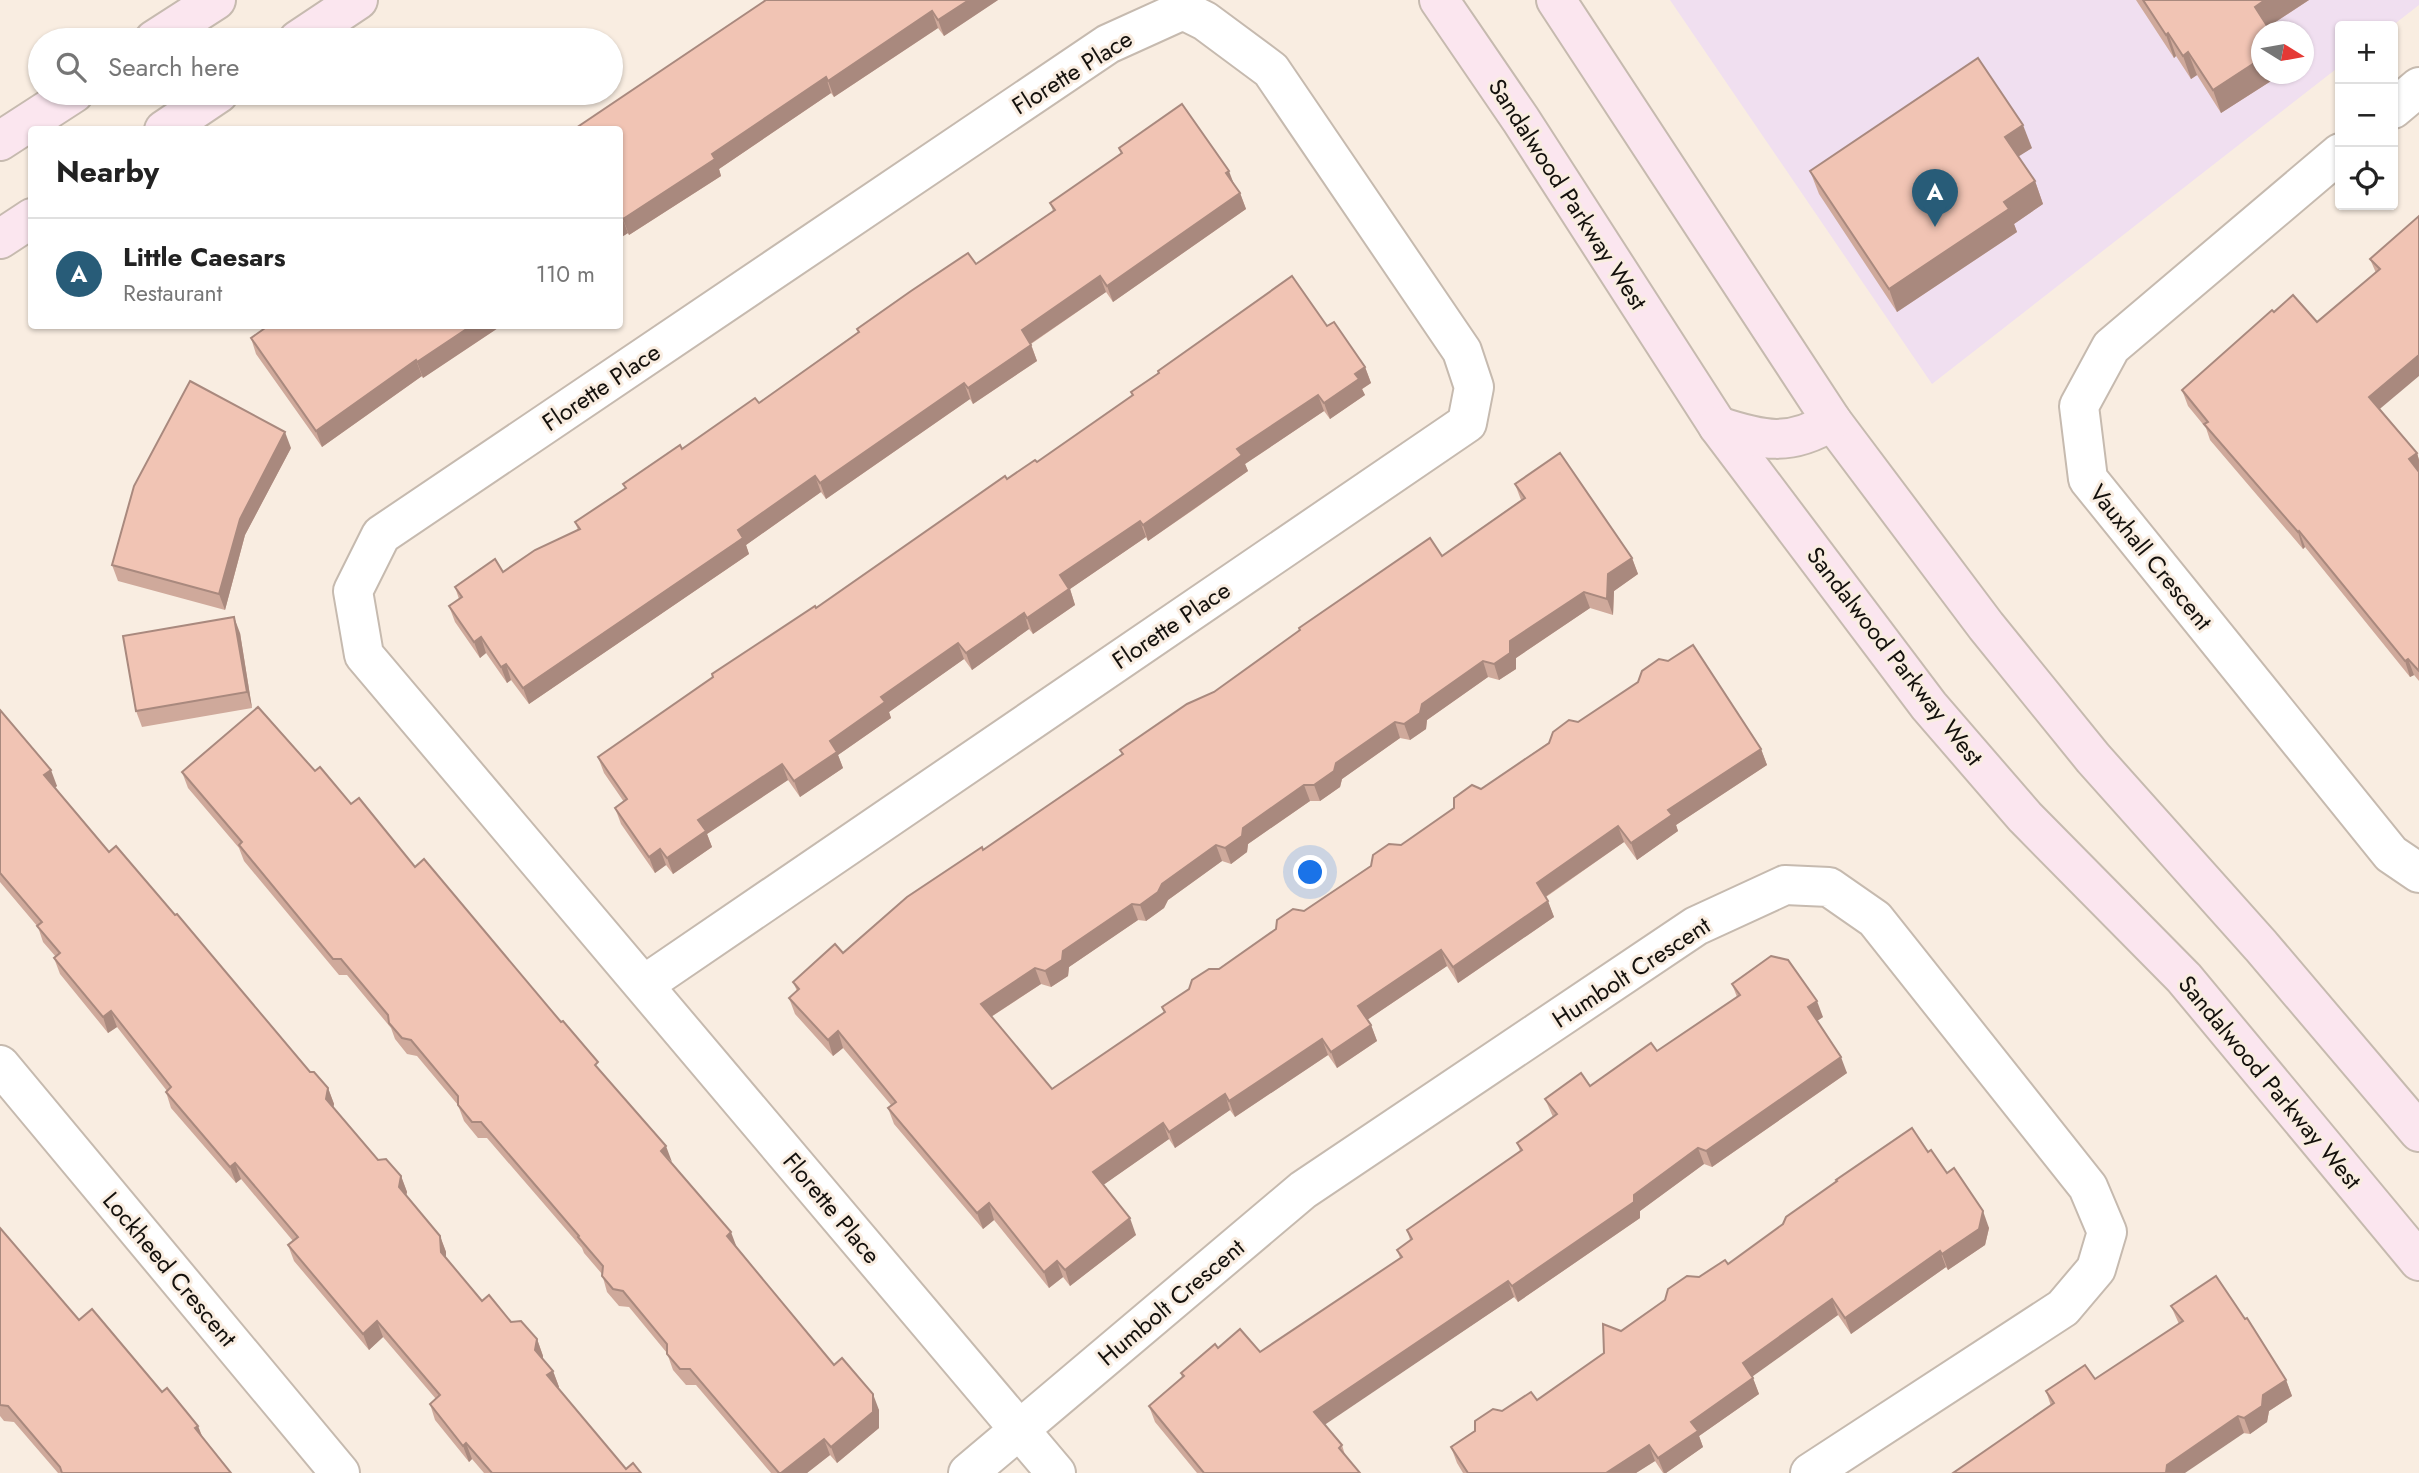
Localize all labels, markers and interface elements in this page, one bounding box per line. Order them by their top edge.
street label: Florette Place [1005,21,1139,123]
north arrow [2251,21,2314,84]
map controls [2335,21,2398,210]
button: + [2335,21,2398,84]
search box [28,28,623,105]
icon: search [52,48,90,86]
text: Search here [108,48,240,86]
street label: Sandalwood Parkway West [1480,72,1656,317]
button: − [2335,84,2398,147]
button: locate [2335,147,2398,210]
text: Nearby [56,150,159,193]
pin: A [1912,169,1958,227]
text: Little Caesars [123,238,286,276]
text: A [71,257,87,291]
text: 110 m [536,257,595,291]
text: Restaurant [123,276,222,310]
street label: Florette Place [535,334,667,440]
street label: Vauxhall Crescent [2081,477,2221,638]
street label: Sandalwood Parkway West [1798,539,1992,773]
street label: Florette Place [1105,572,1237,678]
your location [1293,855,1327,889]
street label: Humbolt Crescent [1545,908,1717,1036]
street label: Sandalwood Parkway West [2170,968,2370,1197]
street label: Florette Place [775,1145,889,1271]
street label: Lockheed Crescent [95,1184,245,1354]
street label: Humbolt Crescent [1090,1230,1252,1374]

